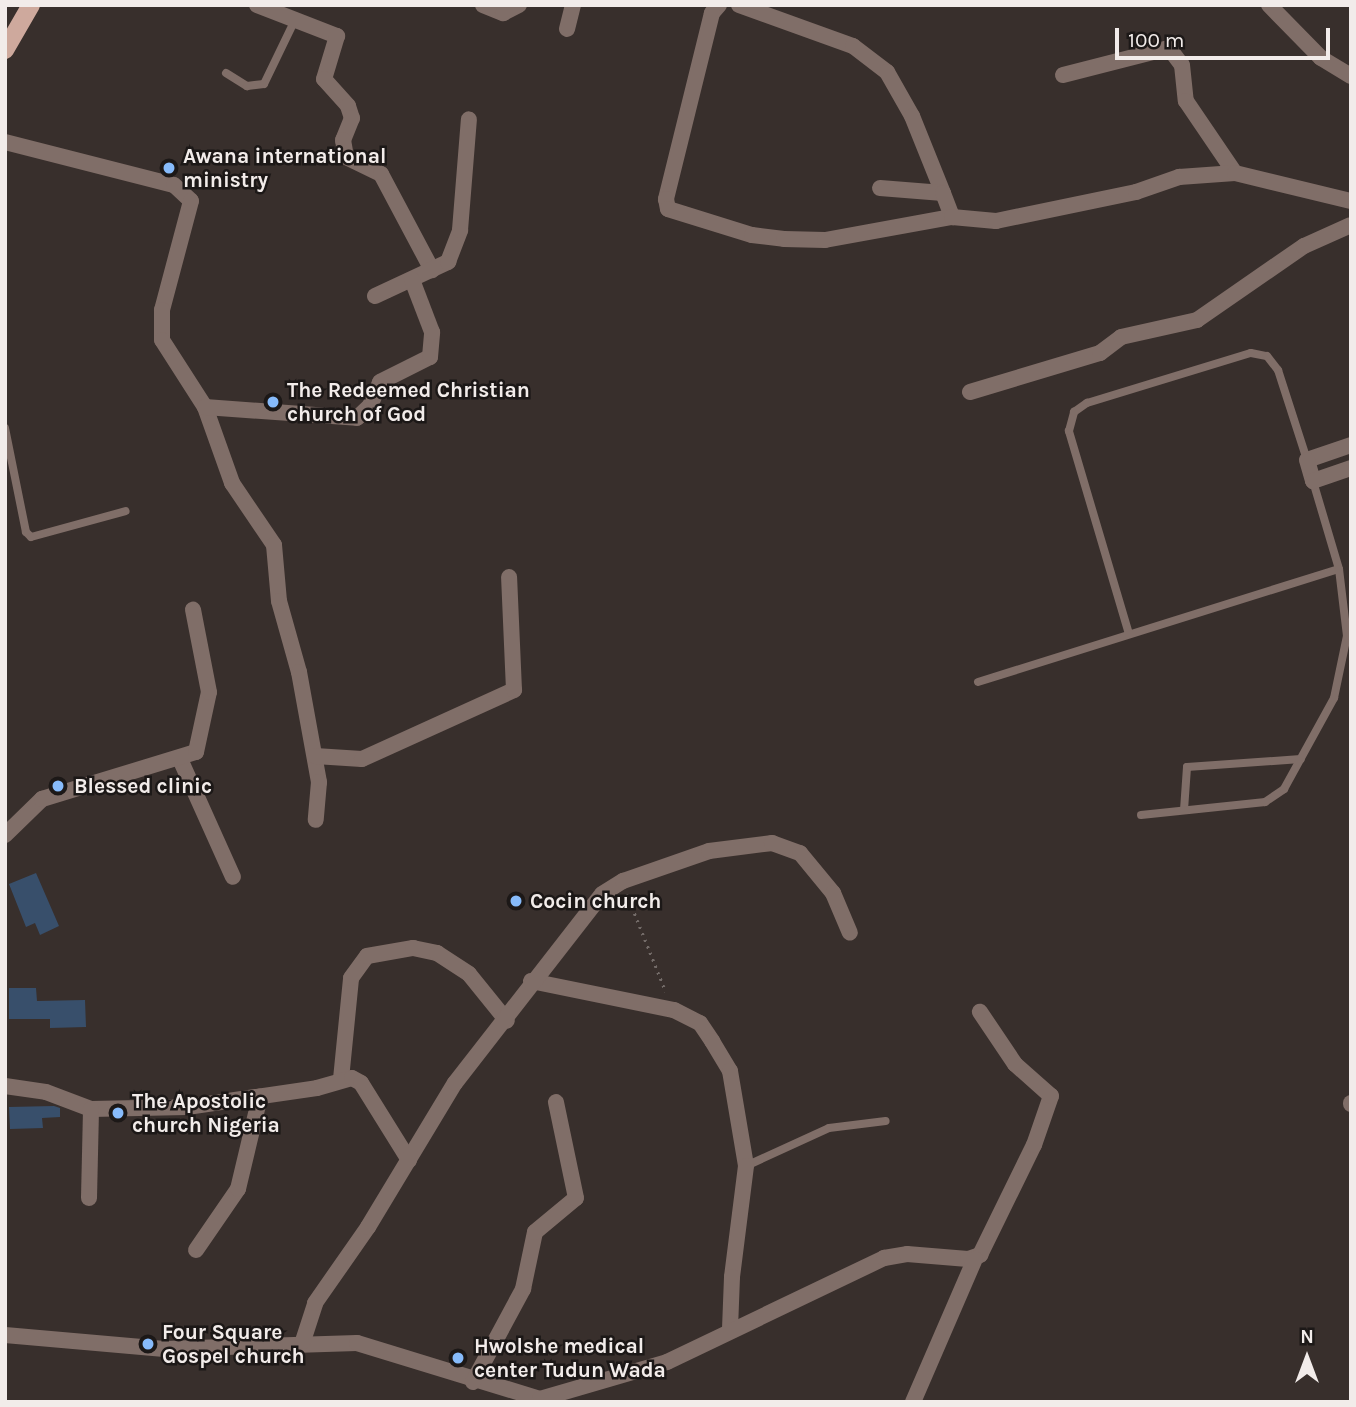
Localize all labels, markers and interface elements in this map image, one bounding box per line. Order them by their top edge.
scale bar [1118,14,1333,58]
text: 100 m [1128,28,1185,52]
place label: Awana international ministry [183,143,386,193]
marker: Awana international ministry [161,160,177,176]
place label: The Redeemed Christian church of God [287,377,530,427]
marker: The Redeemed Christian church of God [265,394,281,410]
place label: Blessed clinic [74,773,212,799]
marker: Blessed clinic [48,776,68,796]
place label: Cocin church [530,888,661,914]
marker: Cocin church [508,893,524,909]
place label: The Apostolic church Nigeria [132,1088,280,1138]
marker: The Apostolic church Nigeria [110,1105,126,1121]
place label: Four Square Gospel church [162,1319,305,1369]
north arrow [1272,1323,1342,1393]
text: N [1300,1326,1314,1348]
place label: Hwolshe medical center Tudun Wada [474,1333,666,1383]
marker: Four Square Gospel church [140,1336,156,1352]
marker: Hwolshe medical center Tudun Wada [448,1348,468,1368]

